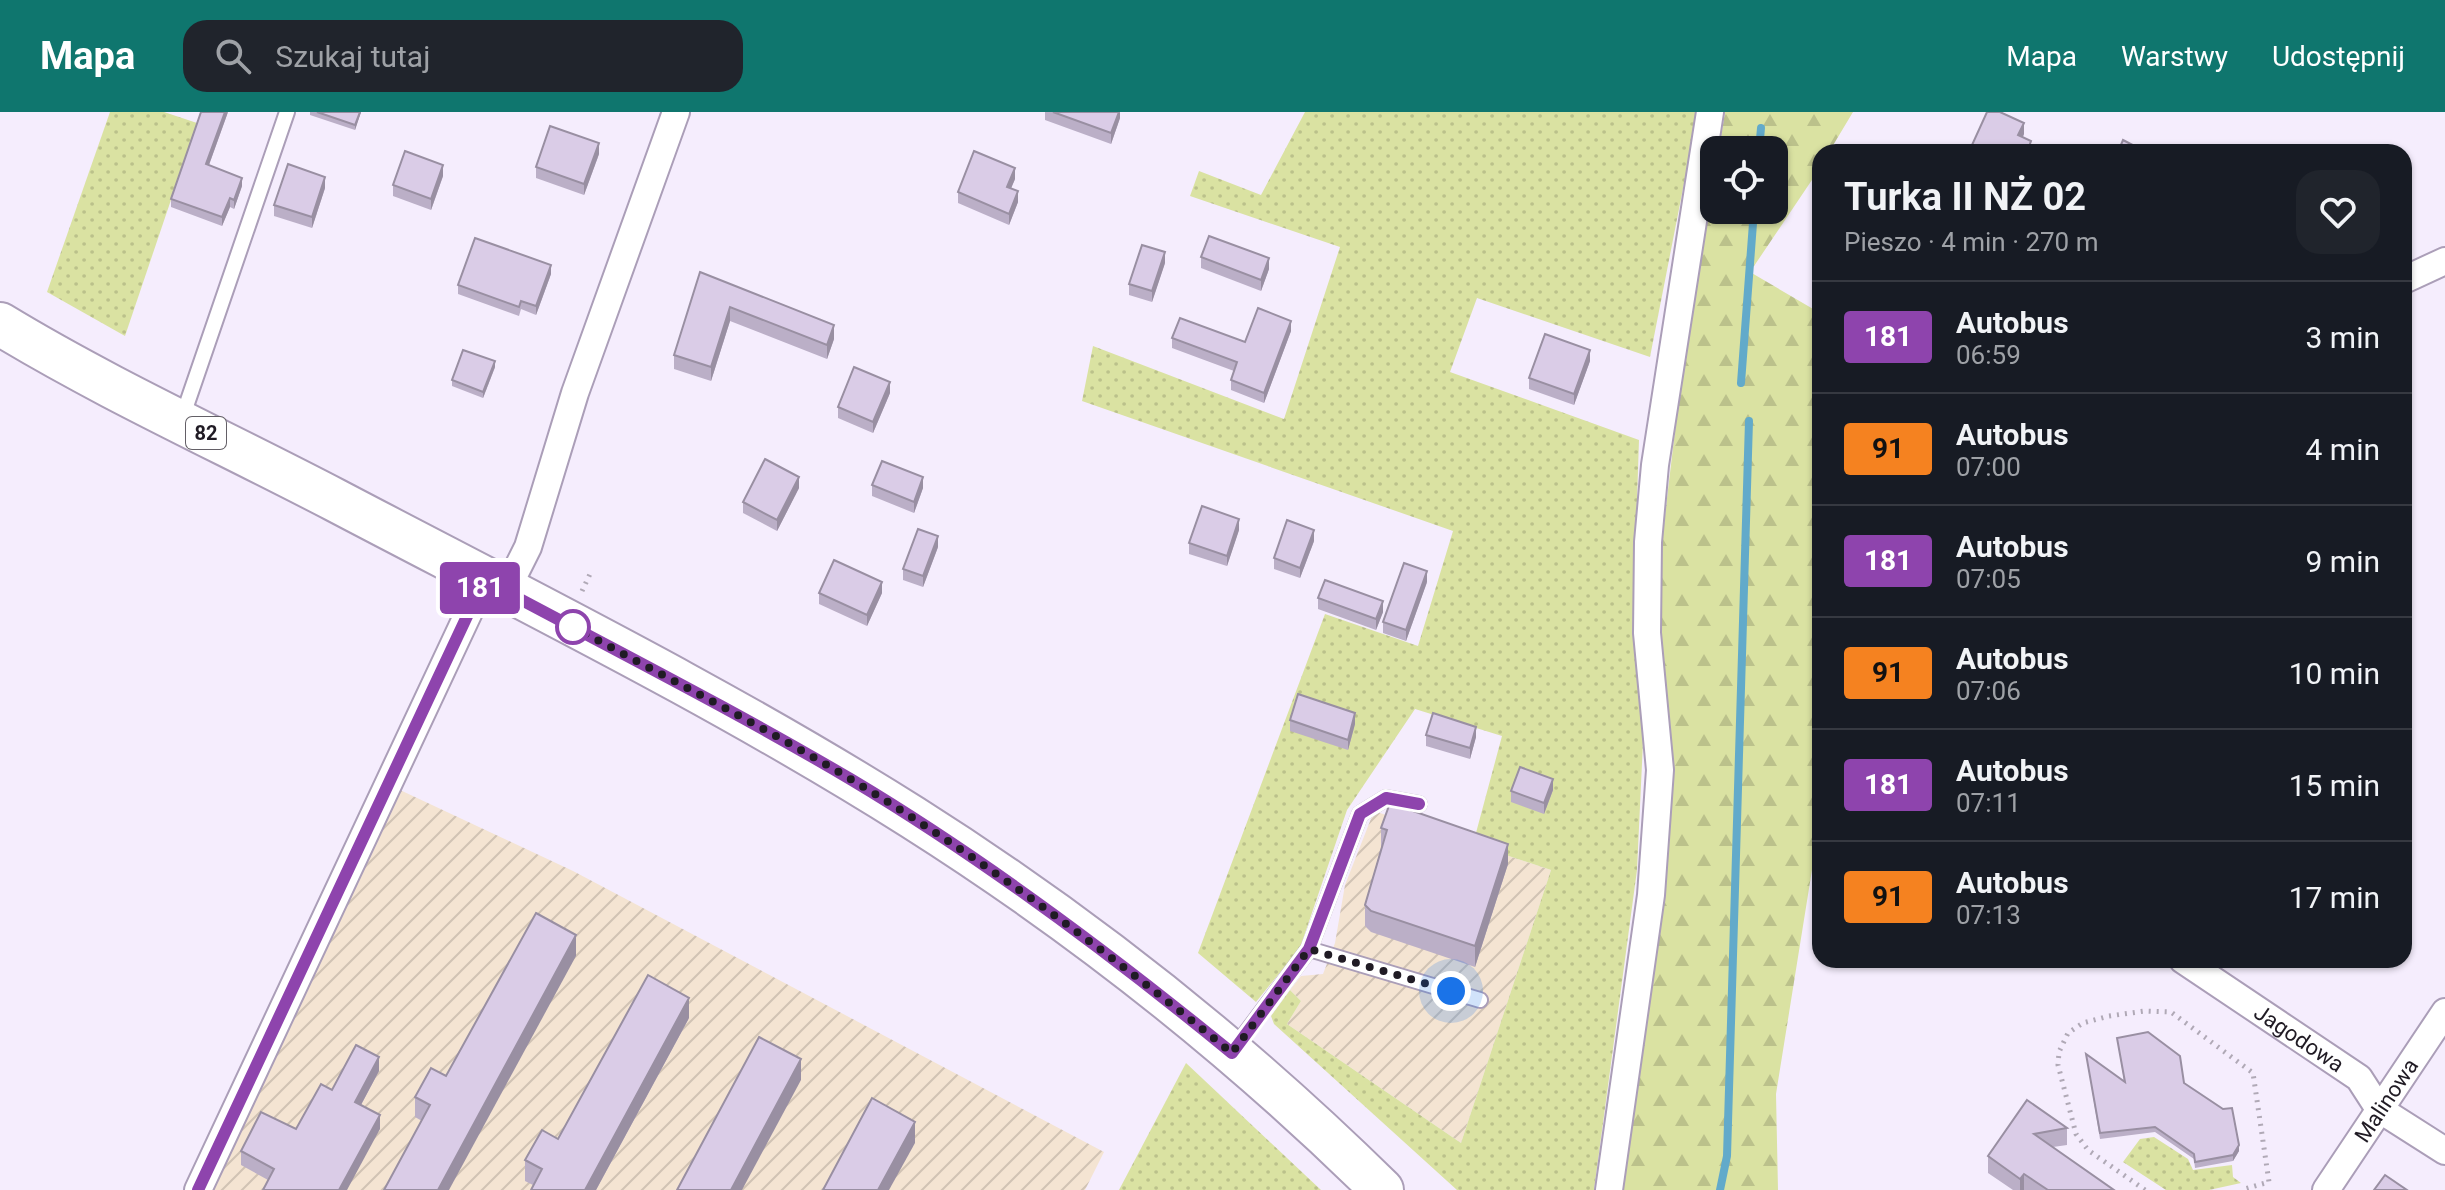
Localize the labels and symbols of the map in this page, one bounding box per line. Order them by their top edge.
road number: 82 [186,417,226,449]
line badge: 181 [434,562,526,614]
unlabelled marker [556,610,590,644]
your location [1431,971,1471,1011]
street label: Jagodowa [2250,999,2349,1077]
street label: Malinowa [2349,1054,2423,1147]

